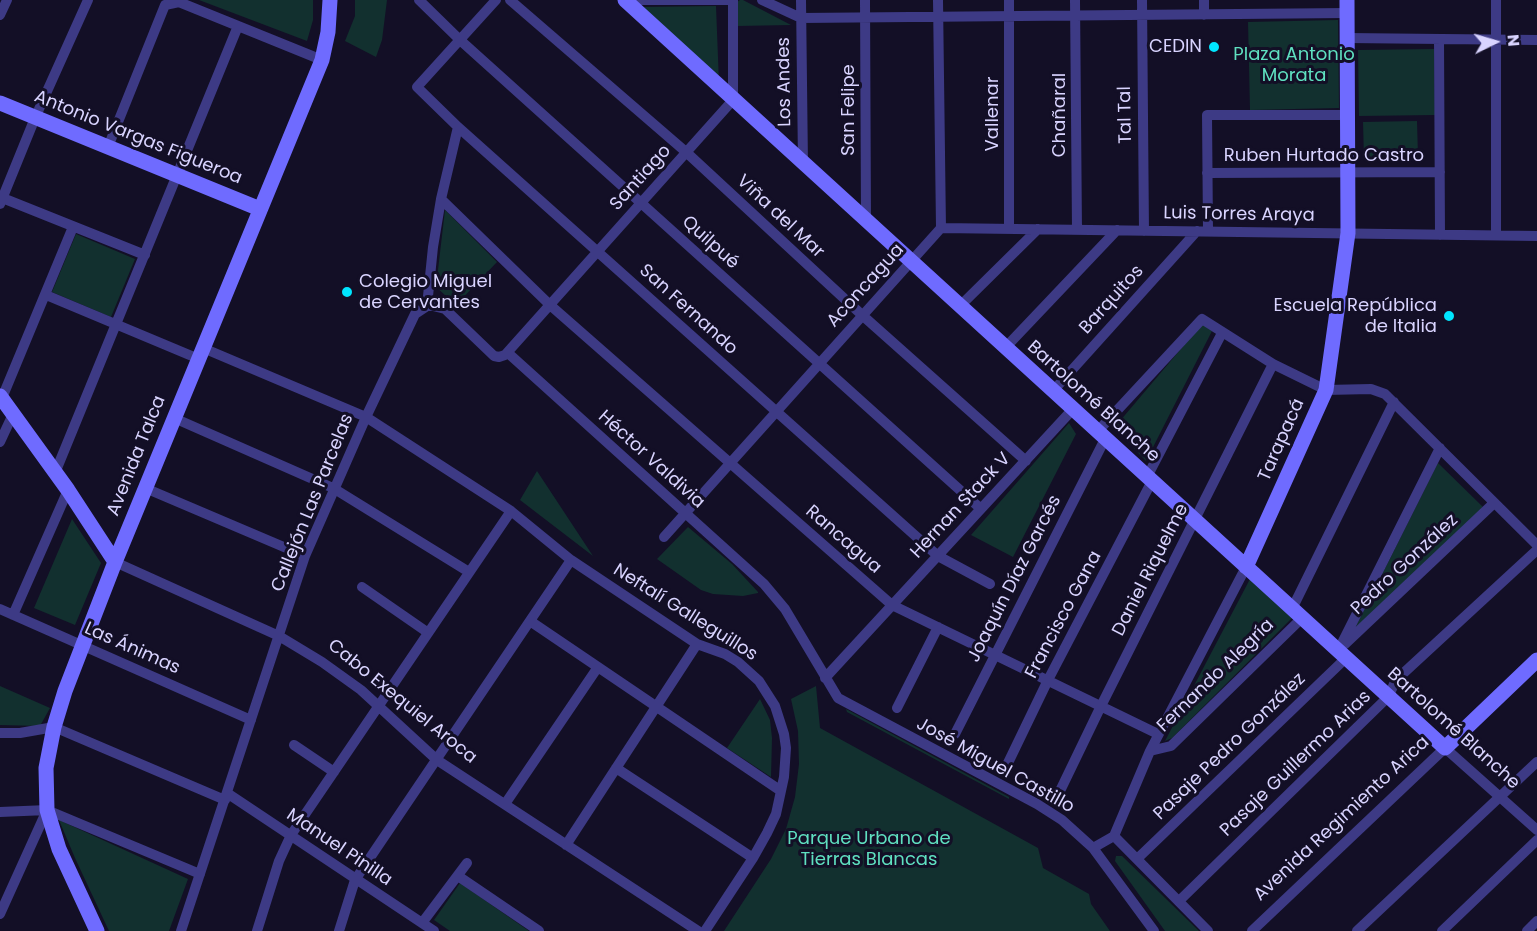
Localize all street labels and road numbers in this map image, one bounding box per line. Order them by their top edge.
street label: Los Andes [773,37,797,127]
street label: San Felipe [838,64,860,156]
street label: Chañaral [1049,73,1071,157]
street label: Vallenar [982,77,1004,151]
street label: Antonio Vargas Figueroa [31,86,245,190]
street label: Tal Tal [1115,86,1137,144]
street label: Santiago [606,141,676,215]
street label: Ruben Hurtado Castro [1224,145,1424,167]
street label: Viña del Mar [732,171,828,263]
street label: Luis Torres Araya [1163,203,1315,227]
street label: Quilpué [677,212,743,274]
street label: Aconcagua [823,240,909,332]
street label: San Fernando [634,260,742,360]
street label: Barquitos [1075,261,1149,339]
street label: Bartolomé Blanche [1022,337,1164,467]
street label: Avenida Talca [103,393,171,519]
street label: Tarapacá [1254,395,1310,485]
street label: Héctor Valdivia [593,406,709,514]
street label: Callejón Las Parcelas [267,411,359,595]
street label: Hernan Stack V [906,449,1016,563]
street label: Joaquín Díaz Garcés [964,492,1066,666]
street label: Daniel Riquelme [1108,500,1194,640]
street label: Rancagua [801,501,885,579]
street label: Pedro González [1347,510,1463,620]
street label: Francisco Gana [1021,548,1107,682]
street label: Neftalí Galleguillos [609,560,761,666]
street label: Fernando Alegría [1153,615,1279,737]
street label: Las Ánimas [81,618,183,680]
street label: Cabo Exequiel Aroca [323,635,481,769]
street label: Bartolomé Blanche [1382,664,1524,794]
street label: Pasaje Pedro González [1150,669,1310,825]
street label: Pasaje Guillermo Arias [1216,686,1376,842]
street label: José Miguel Castillo [912,714,1078,818]
street label: Avenida Regimiento Arica [1250,732,1434,906]
street label: Manuel Pinilla [282,805,396,891]

